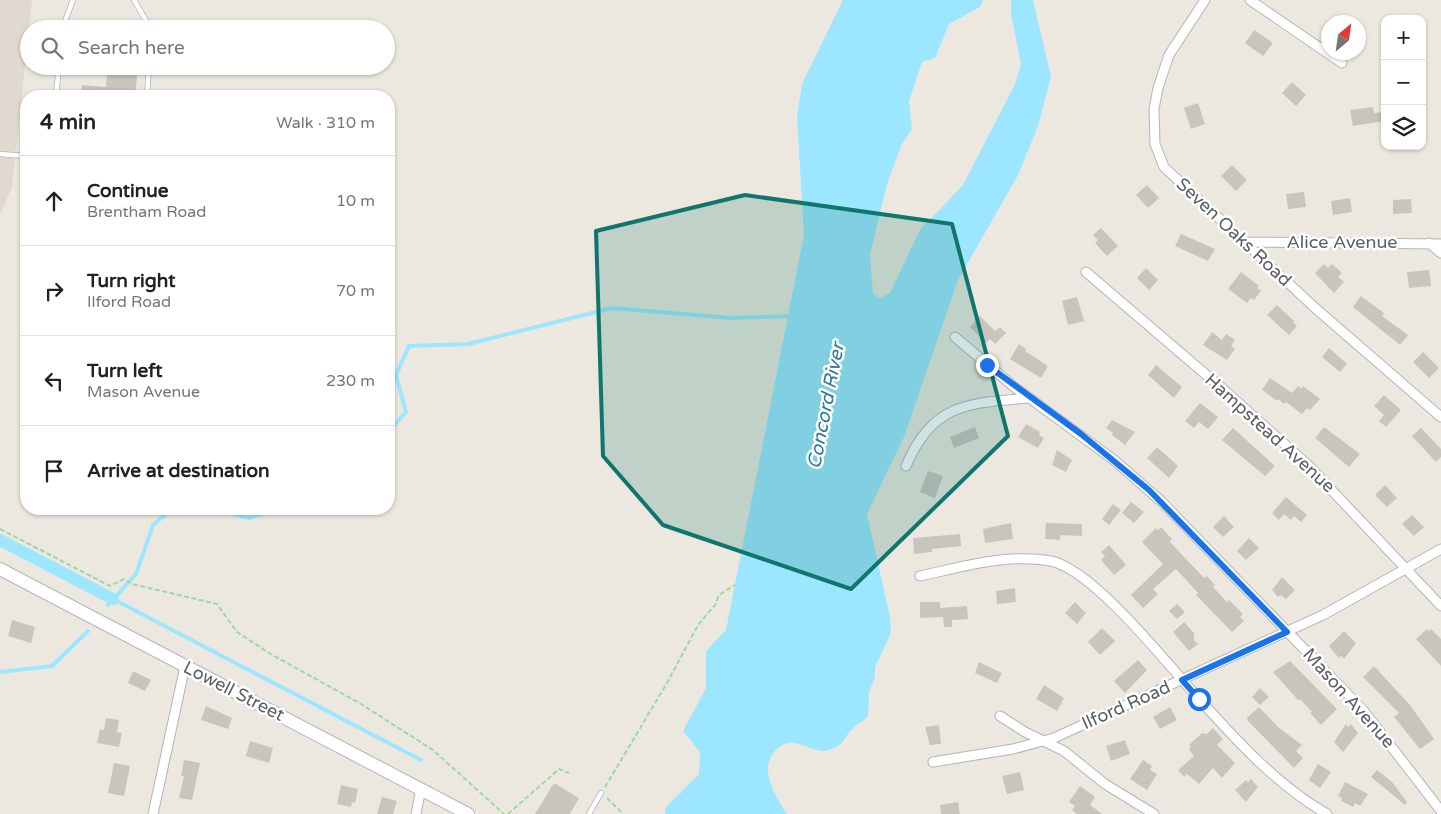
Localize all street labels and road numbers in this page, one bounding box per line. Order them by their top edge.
street label: Seven Oaks Road [1172,173,1296,291]
street label: Alice Avenue [1286,231,1398,253]
street label: Hampstead Avenue [1200,369,1340,497]
street label: Mason Avenue [1298,643,1400,753]
street label: Lowell Street [180,656,288,726]
street label: Ilford Road [1078,676,1174,734]

